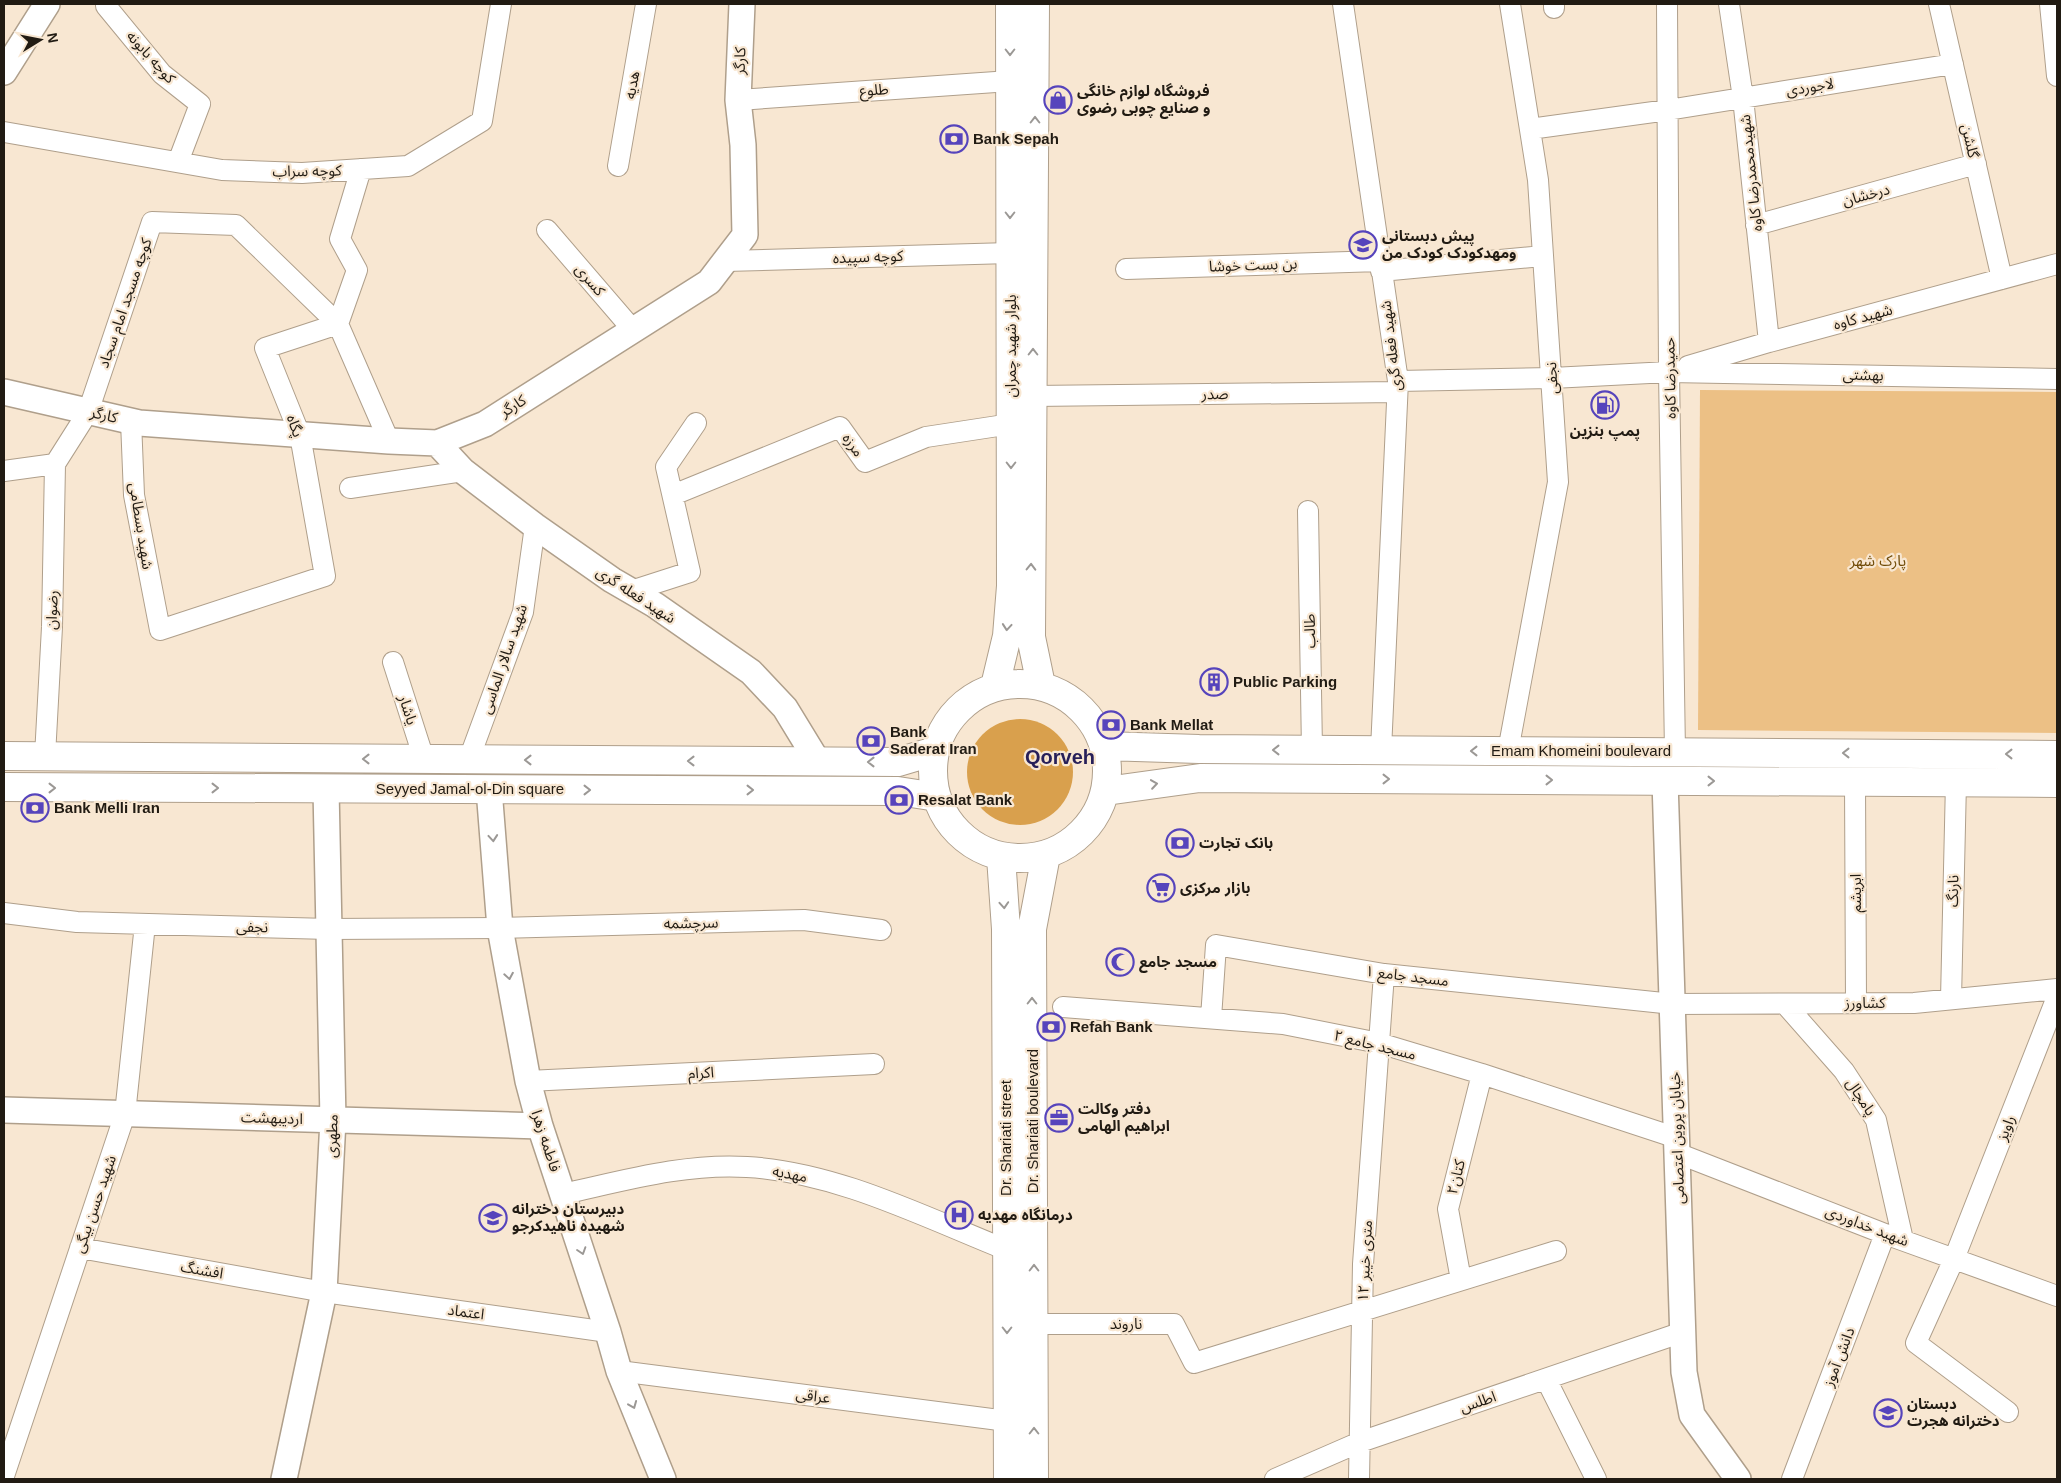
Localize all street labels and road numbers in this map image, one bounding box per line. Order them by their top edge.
street label: کوچه بابونه [122,27,180,88]
street label: کارگر [730,46,750,76]
street label: هدیه [621,69,642,100]
street label: لاجوردی [1785,74,1835,100]
street label: طلوع [859,80,889,103]
street label: شهیدمحمدرضا کاوه [1736,113,1766,232]
street label: گلشن [1957,122,1983,161]
street label: کوچه سراب [272,161,343,182]
street label: درخشان [1840,180,1892,210]
street label: کوچه مسجد امام سجاد [94,235,158,371]
street label: کوچه سپیده [832,247,904,268]
street label: بن بست خوشا [1208,254,1298,276]
street label: کسری [571,260,609,300]
street label: بلوار شهید چمران [1002,295,1021,397]
street label: شهید فعله گری [1376,299,1405,392]
street label: شهید کاوه [1831,300,1895,334]
street label: حمیدرضا کاوه [1660,337,1680,419]
street label: نجفی [1542,361,1562,395]
street label: بهشتی [1842,366,1884,384]
street label: صدر [1200,385,1229,403]
street label: کارگر [496,391,530,421]
street label: کارگر [88,403,120,427]
street label: پگاه [282,412,307,440]
street label: مرزه [838,430,868,460]
street label: شهید بسطامی [125,481,157,571]
street label: شهید فعله گری [593,563,679,627]
street label: رضوان [42,590,62,630]
street label: شهید سالار الماسی [477,602,531,716]
street label: طالب [1301,613,1319,649]
street label: یاشار [394,692,421,727]
street label: Emam Khomeini boulevard [1491,742,1671,759]
street label: Seyyed Jamal-ol-Din square [376,780,564,797]
street label: ابریشم [1847,874,1867,912]
street label: نارنگ [1944,875,1962,907]
street label: سرچشمه [664,914,719,934]
street label: نجفی [236,918,268,936]
street label: مسجد جامع ۱ [1364,962,1450,993]
street label: کشاورز [1843,994,1886,1012]
street label: مسجد جامع ۲ [1331,1026,1418,1067]
street label: Dr. Shariati boulevard [1024,1049,1041,1193]
street label: اکرام [687,1063,715,1085]
street label: خیابان پروین اعتصامی [1666,1071,1689,1205]
street label: پامچال [1841,1075,1880,1120]
street label: Dr. Shariati street [997,1079,1014,1196]
street label: اردیبهشت [241,1108,303,1128]
street label: فاطمه زهرا [528,1108,565,1174]
street label: راویز [1993,1113,2019,1144]
street label: مطهری [322,1114,342,1158]
street label: شهید حسن بیگی [70,1153,120,1255]
street label: کتان۲ [1443,1157,1469,1196]
street label: مهدیه [771,1162,809,1186]
street label: شهید خداوردی [1823,1202,1911,1250]
street label: ۱۲ متری خیبر [1354,1220,1376,1302]
street label: افشنگ [180,1257,225,1282]
street label: اعتماد [447,1301,486,1322]
street label: ناروند [1110,1315,1142,1333]
street label: دانش آموز [1819,1325,1859,1390]
street label: عراقی [795,1385,832,1407]
street label: اطلس [1457,1387,1499,1417]

